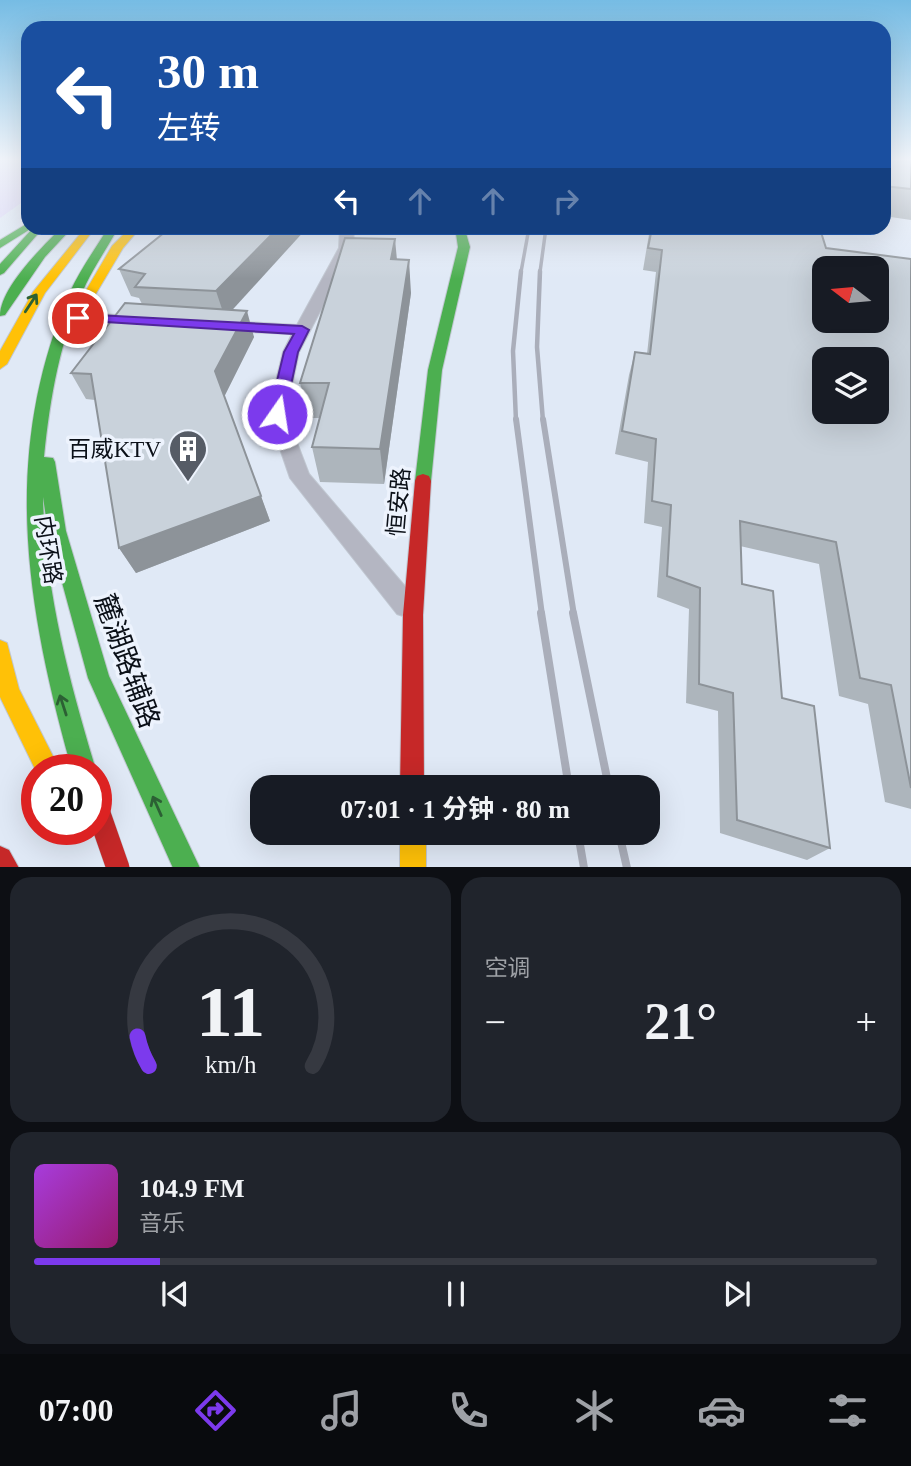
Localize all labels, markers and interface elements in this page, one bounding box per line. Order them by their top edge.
text: 30 m [157,44,259,99]
icon: left [42,49,133,140]
text: 左转 [157,110,221,146]
icon: left [328,182,366,220]
icon: ahead [401,182,439,220]
icon: ahead [474,182,512,220]
icon: right [547,182,585,220]
north arrow [812,256,889,332]
map controls [812,256,889,424]
pin [48,288,108,348]
one-way arrow [23,294,38,313]
icon: arrive [59,299,97,337]
button: layers [812,347,889,424]
position arrow [240,377,314,451]
building icon: 百威KTV [167,428,209,483]
place label: 百威KTV [68,437,161,462]
street label: 恒安路 [384,467,414,537]
street label: 内环路 [30,514,66,586]
street label: 麓湖路辅路 [88,590,166,732]
one-way arrow [56,694,69,716]
speed limit sign: 20 [21,754,112,845]
text: 07:01 · 1 分钟 · 80 m [340,795,570,824]
one-way arrow [150,796,163,817]
text: 空调 [485,956,531,981]
text: 11 [196,971,265,1052]
text: 21° [644,993,717,1050]
text: − [485,1001,506,1043]
text: + [856,1001,877,1043]
text: km/h [205,1050,256,1077]
text: 104.9 FM [139,1174,244,1203]
text: 音乐 [139,1211,185,1236]
icon: previous [156,1275,194,1313]
icon: pause [437,1275,475,1313]
icon: next [718,1275,756,1313]
icon: directions [191,1386,240,1435]
icon: music [317,1386,366,1435]
icon: phone [444,1386,493,1435]
icon: climate [570,1386,619,1435]
icon: car [697,1386,746,1435]
icon: filters [823,1386,872,1435]
text: 07:00 [39,1392,113,1428]

